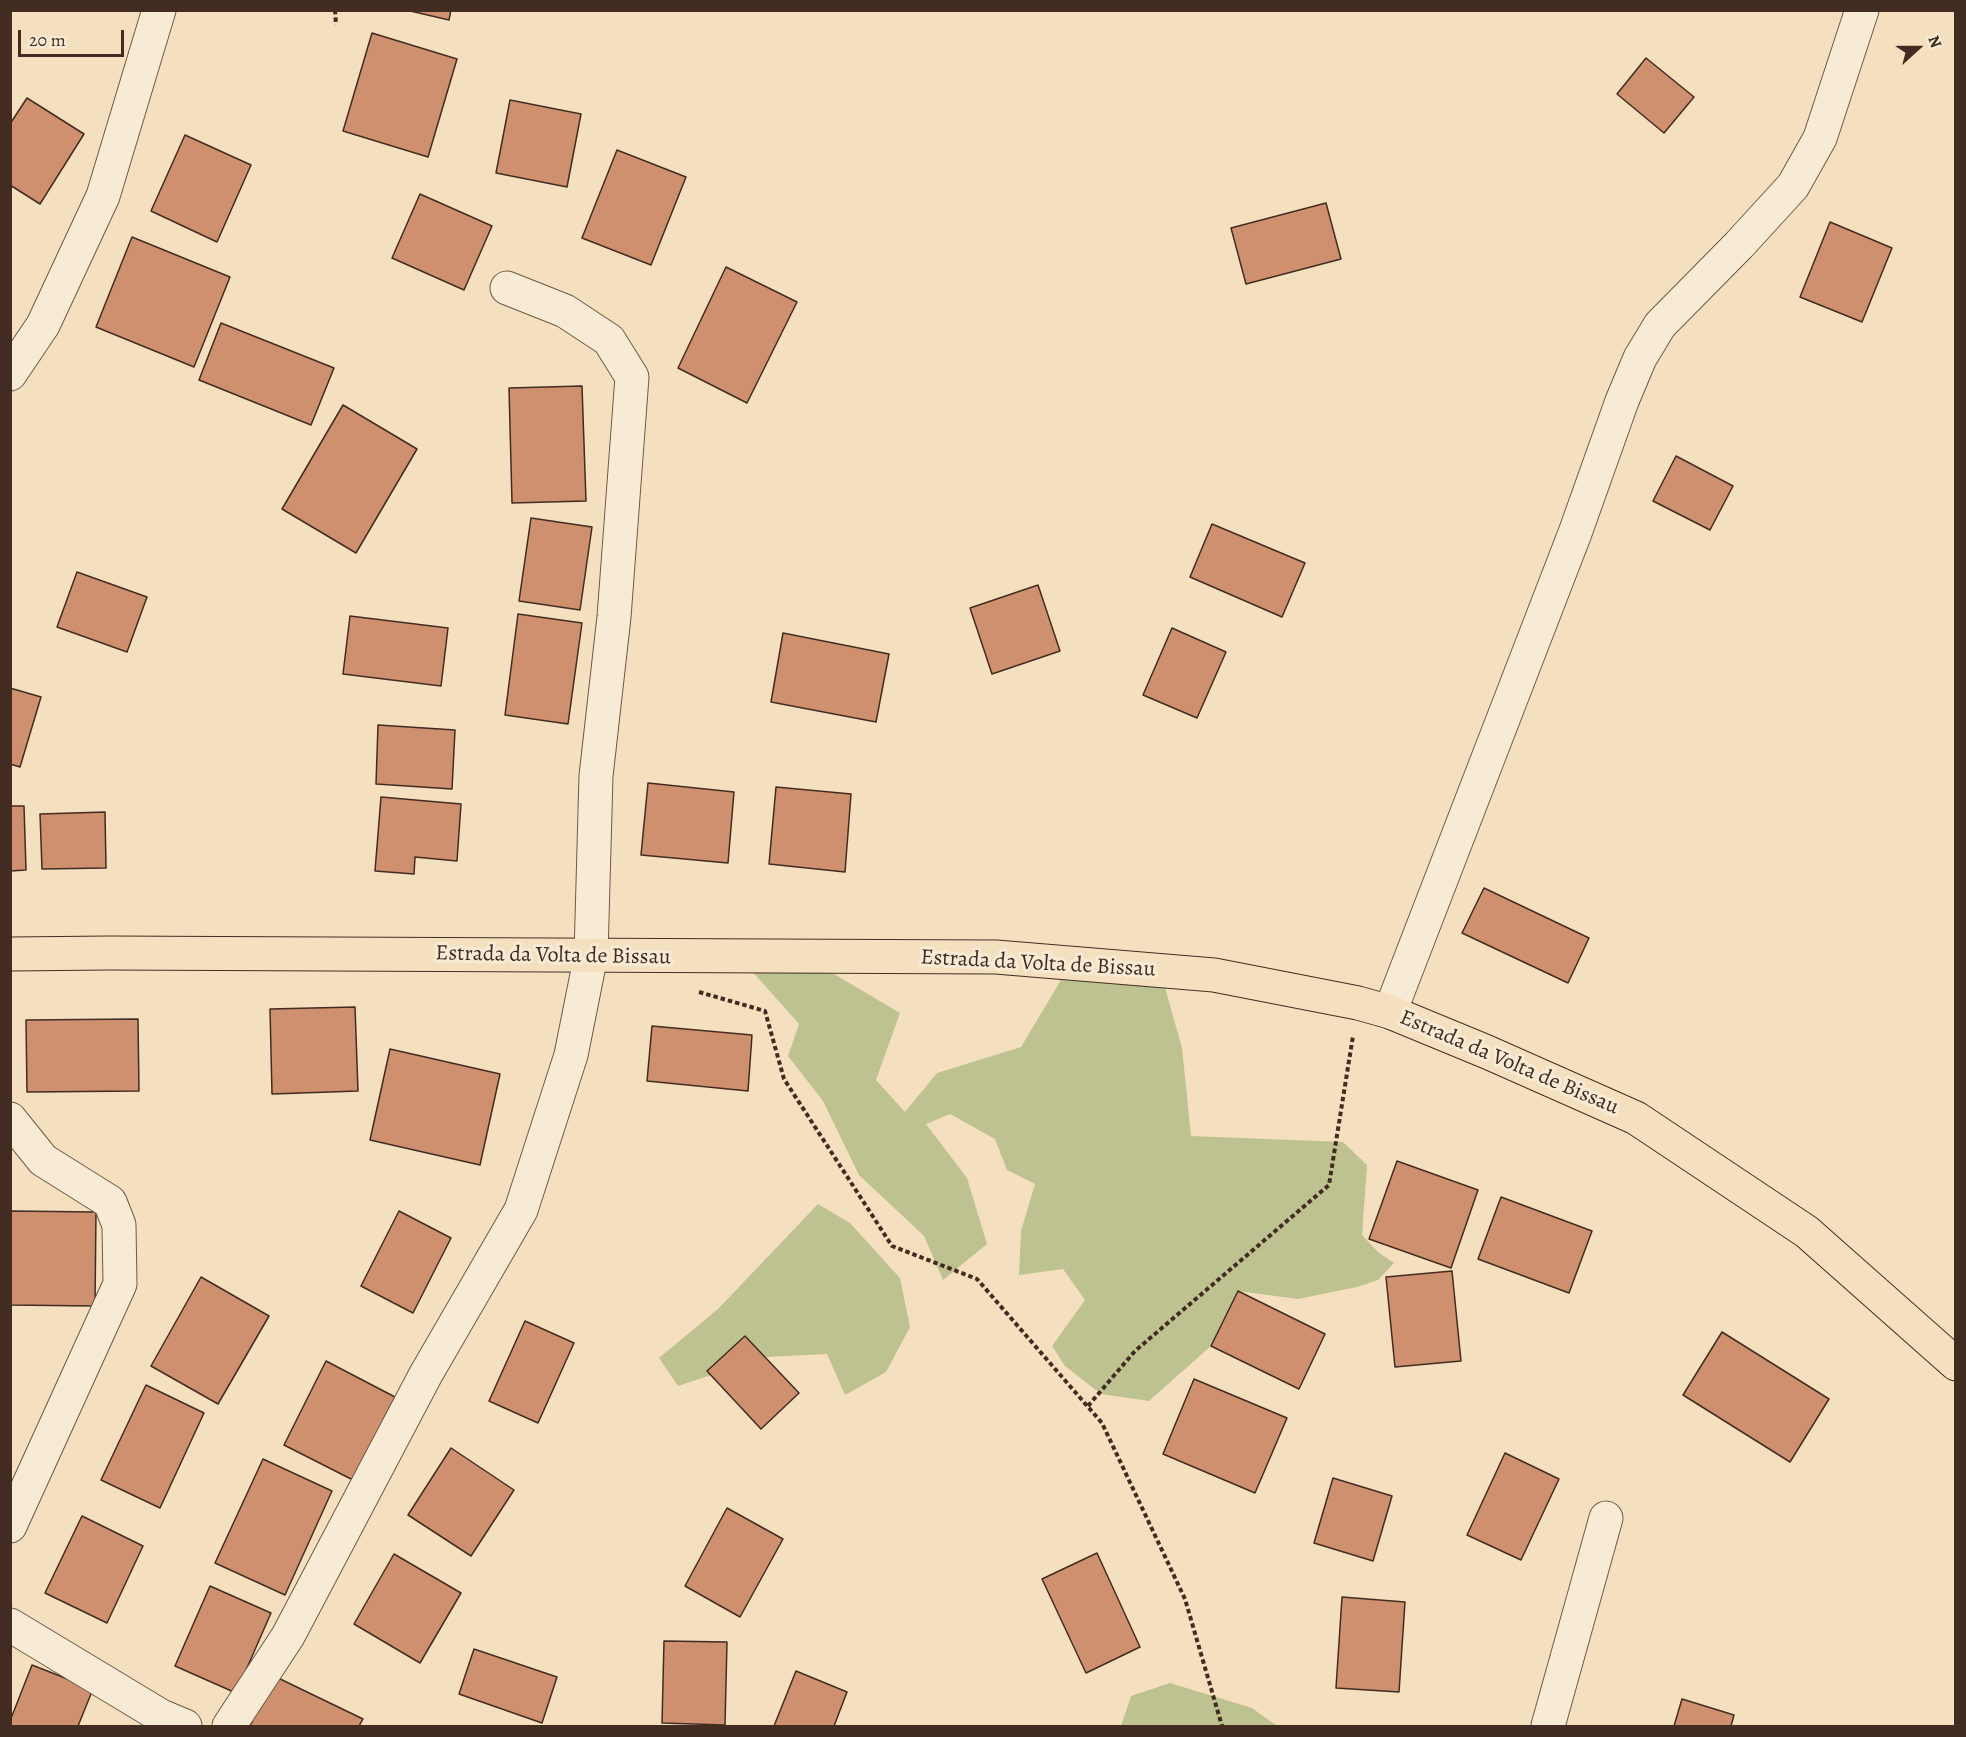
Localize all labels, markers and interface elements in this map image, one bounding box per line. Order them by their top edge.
scale bar [21,18,128,56]
north arrow [1888,18,1948,78]
text: 20 m [29,28,66,52]
text: N [1922,32,1947,51]
street label: Estrada da Volta de Bissau [435,941,671,971]
street label: Estrada da Volta de Bissau [920,945,1156,983]
street label: Estrada da Volta de Bissau [1396,1005,1622,1121]

